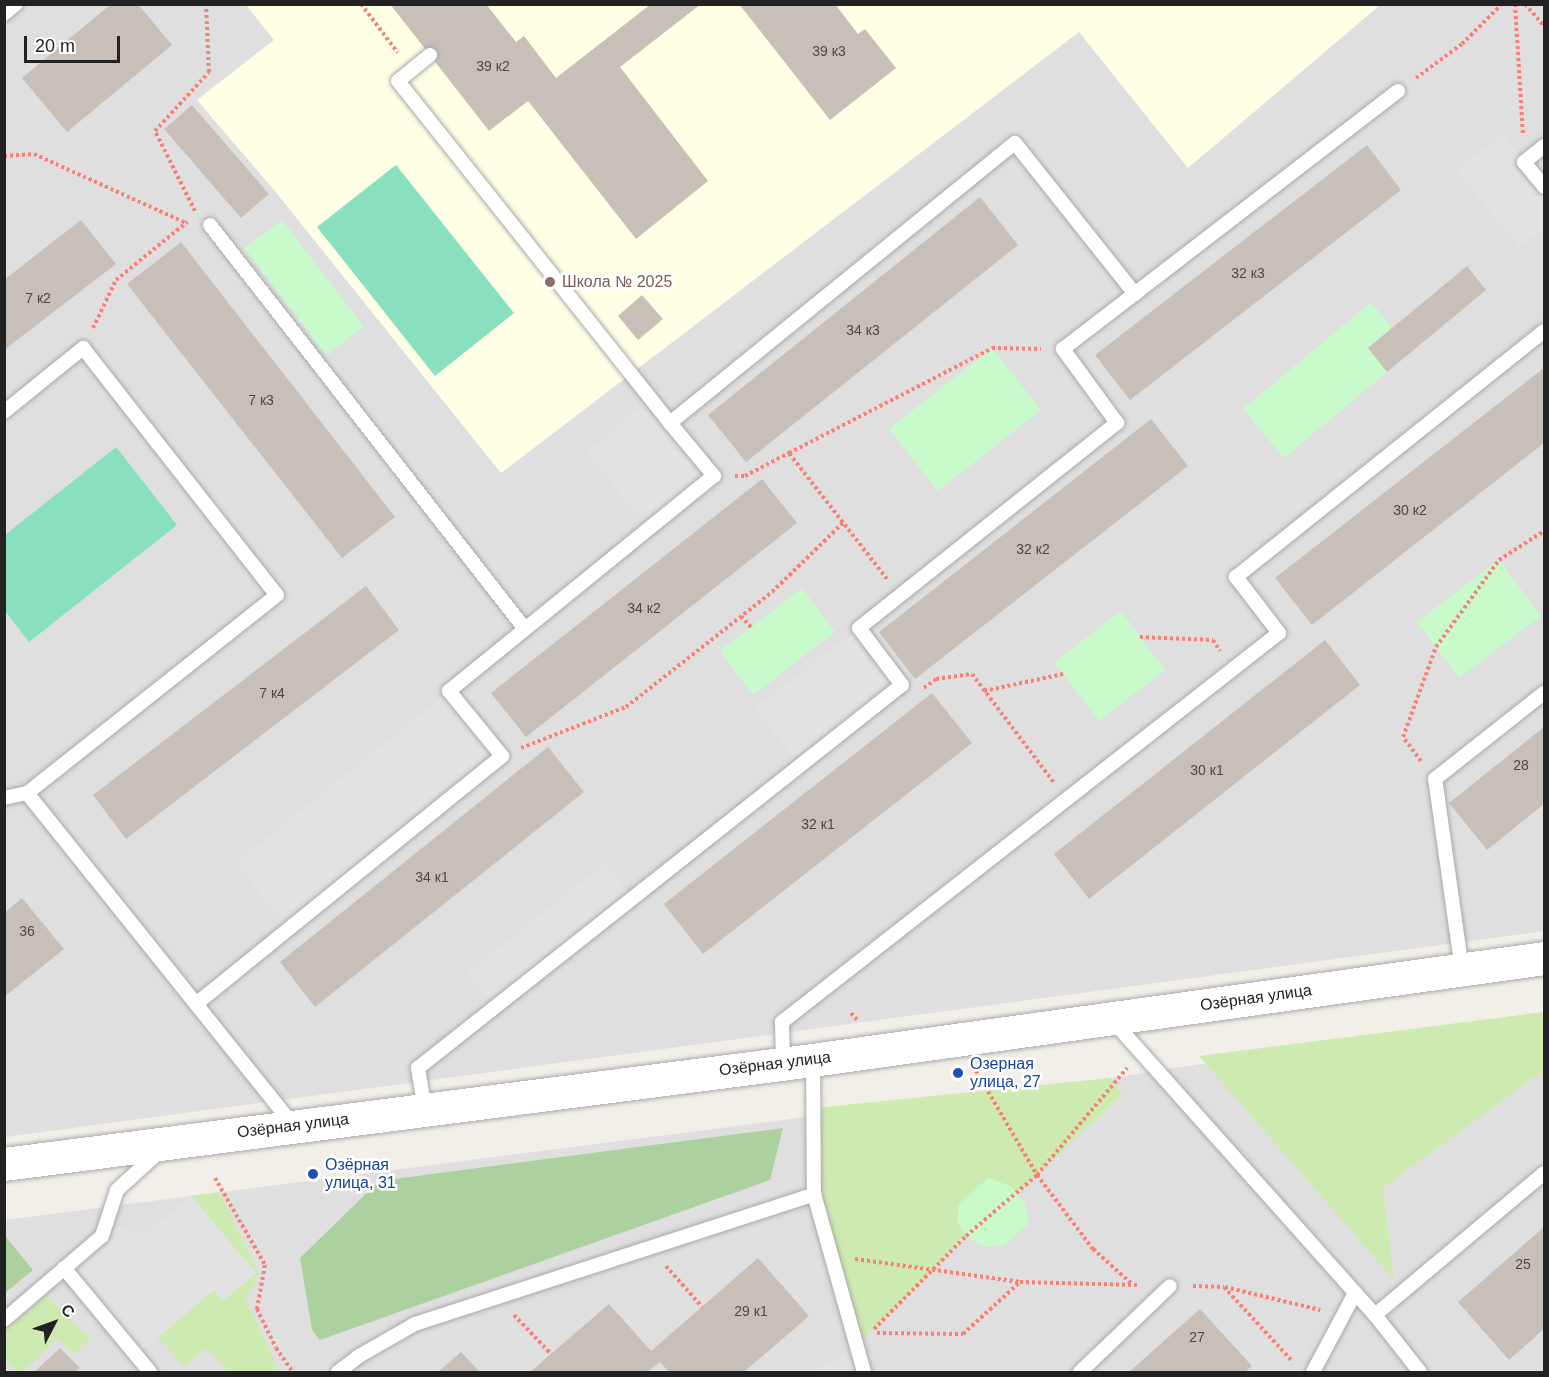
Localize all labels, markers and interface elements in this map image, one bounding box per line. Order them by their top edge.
scale bar [27,24,123,62]
text: 20 m [35,36,75,56]
house number: 39 к3 [812,43,846,59]
house number: 39 к2 [476,58,510,74]
house number: 32 к3 [1231,265,1265,281]
place label: Школа № 2025 [562,272,672,292]
marker: Школа № 2025 [543,275,557,289]
house number: 7 к2 [25,290,51,306]
house number: 34 к3 [846,322,880,338]
house number: 7 к3 [248,392,274,408]
house number: 30 к2 [1393,502,1427,518]
house number: 32 к2 [1016,541,1050,557]
house number: 34 к2 [627,600,661,616]
house number: 7 к4 [259,685,285,701]
house number: 28 [1513,757,1529,773]
house number: 30 к1 [1190,762,1224,778]
house number: 32 к1 [801,816,835,832]
house number: 34 к1 [415,869,449,885]
house number: 36 [19,923,35,939]
street label: Озёрная улица [1199,981,1313,1015]
street label: Озёрная улица [718,1048,832,1080]
place label: Озерная улица, 27 [970,1054,1041,1092]
marker: Озерная улица, 27 [951,1066,965,1080]
street label: Озёрная улица [236,1110,350,1142]
place label: Озёрная улица, 31 [325,1155,396,1193]
marker: Озёрная улица, 31 [306,1167,320,1181]
house number: 25 [1515,1256,1531,1272]
north arrow [24,1293,84,1353]
text: С [58,1301,78,1321]
house number: 29 к1 [734,1303,768,1319]
house number: 27 [1189,1329,1205,1345]

